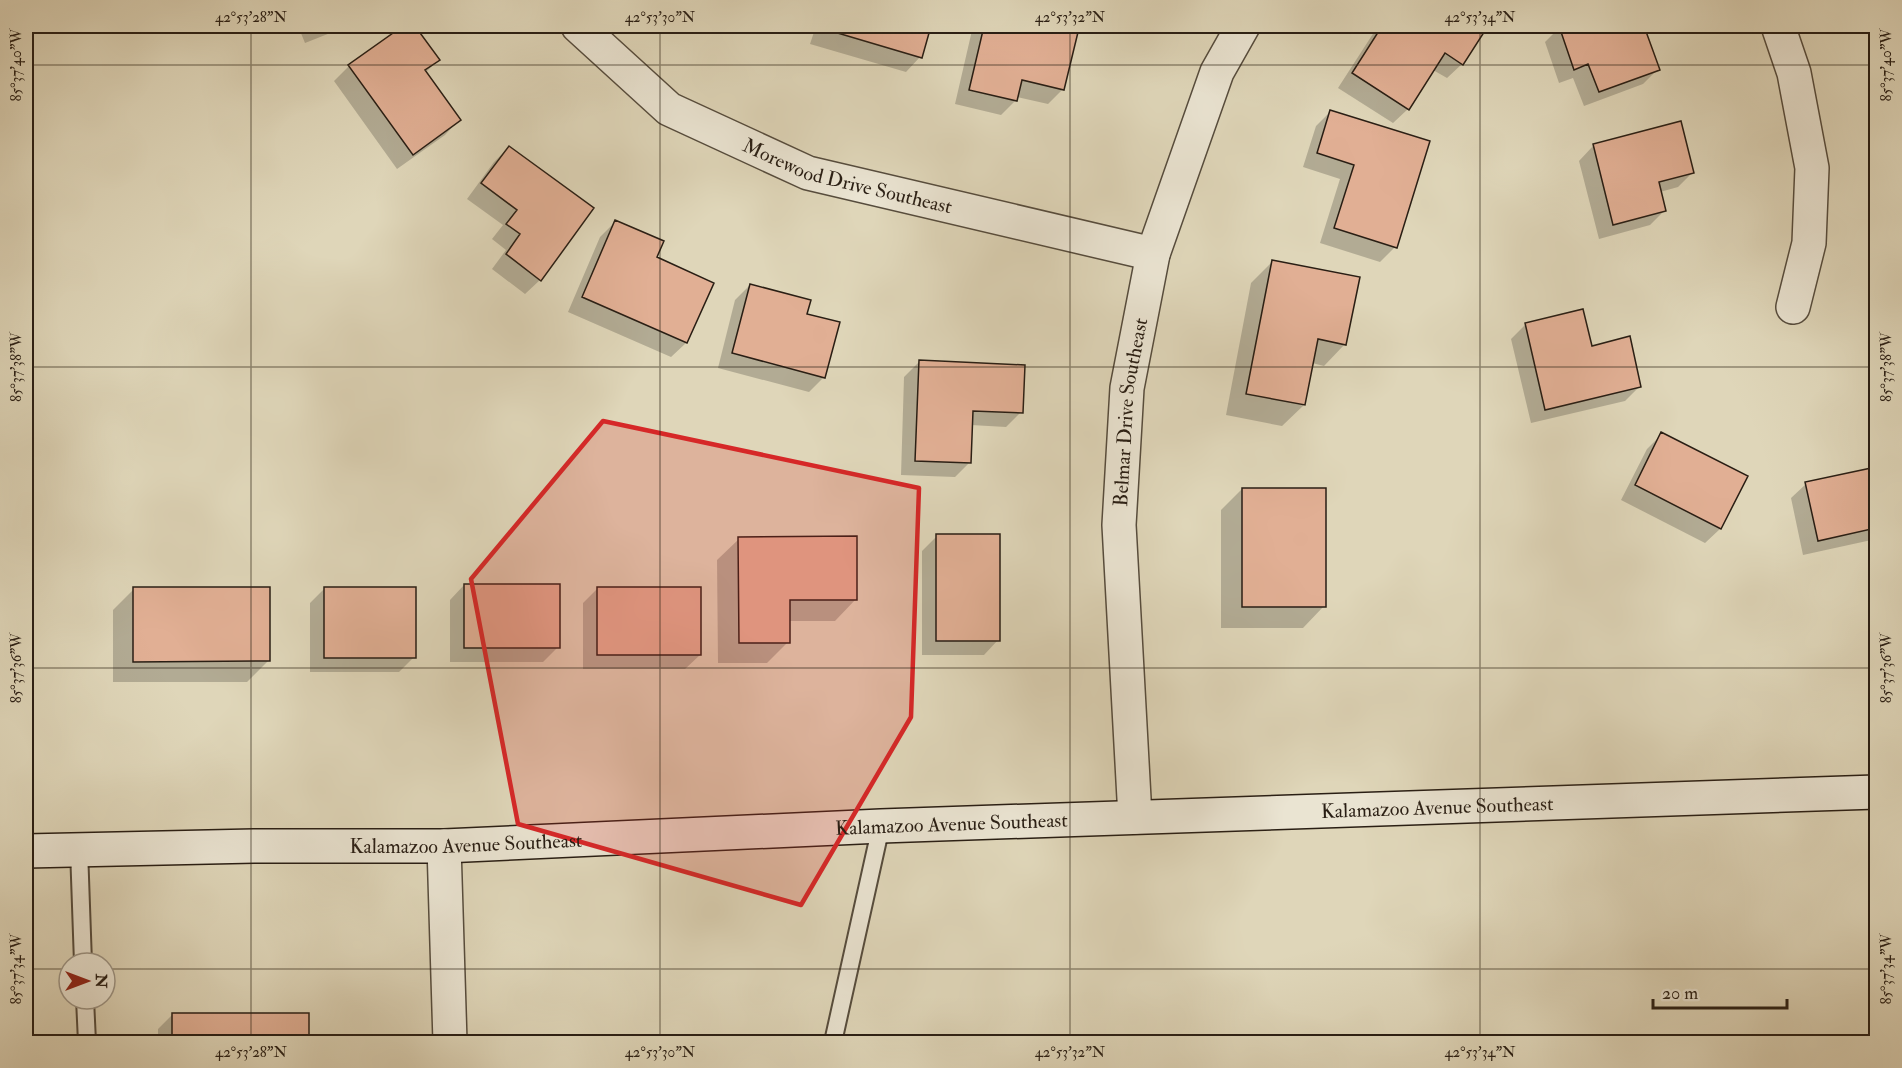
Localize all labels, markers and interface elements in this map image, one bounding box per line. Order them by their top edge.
text: 42°53'28"N [215,8,287,27]
text: 42°53'30"N [625,8,696,27]
text: 42°53'32"N [1035,8,1106,27]
text: 42°53'34"N [1445,8,1516,27]
text: 85°37'40"W [7,28,26,102]
text: 85°37'40"W [1877,28,1896,102]
street label: Morewood Drive Southeast [739,132,955,219]
street label: Belmar Drive Southeast [1108,315,1153,507]
text: 85°37'38"W [7,331,26,402]
text: 85°37'38"W [1877,331,1896,402]
text: 85°37'36"W [7,632,26,703]
text: 85°37'36"W [1877,632,1896,703]
street label: Kalamazoo Avenue Southeast [1320,791,1554,823]
street label: Kalamazoo Avenue Southeast [835,807,1069,841]
street label: Kalamazoo Avenue Southeast [350,827,583,859]
text: 85°37'34"W [7,933,26,1005]
text: 85°37'34"W [1877,933,1896,1005]
north arrow [57,951,117,1011]
scale bar [1653,972,1786,1010]
text: N [91,973,111,989]
text: 20 m [1662,982,1698,1005]
text: 42°53'28"N [215,1043,287,1062]
text: 42°53'30"N [625,1043,696,1062]
text: 42°53'32"N [1035,1043,1106,1062]
text: 42°53'34"N [1445,1043,1516,1062]

